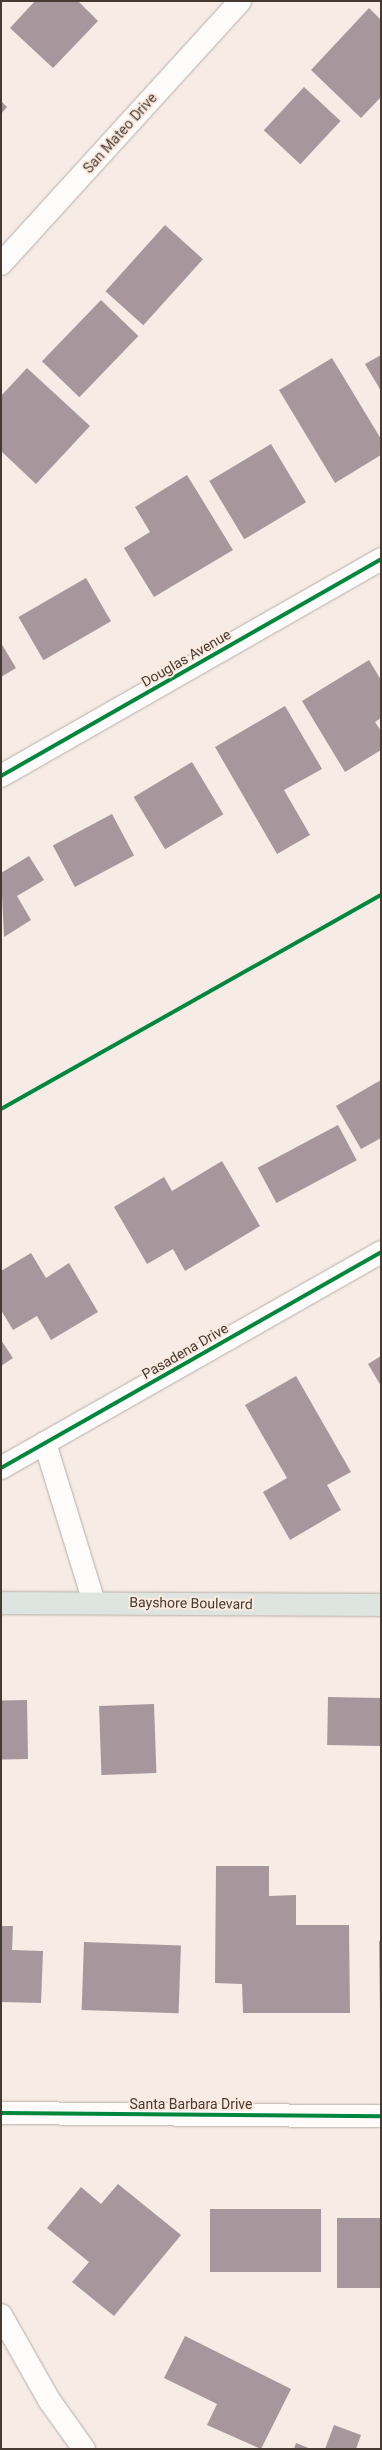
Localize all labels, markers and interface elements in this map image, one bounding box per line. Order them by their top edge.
street label: San Mateo Drive [80,90,160,176]
street label: Douglas Avenue [138,626,234,690]
street label: Pasadena Drive [139,1320,231,1382]
street label: Bayshore Boulevard [129,1594,253,1612]
street label: Santa Barbara Drive [130,2096,252,2112]

